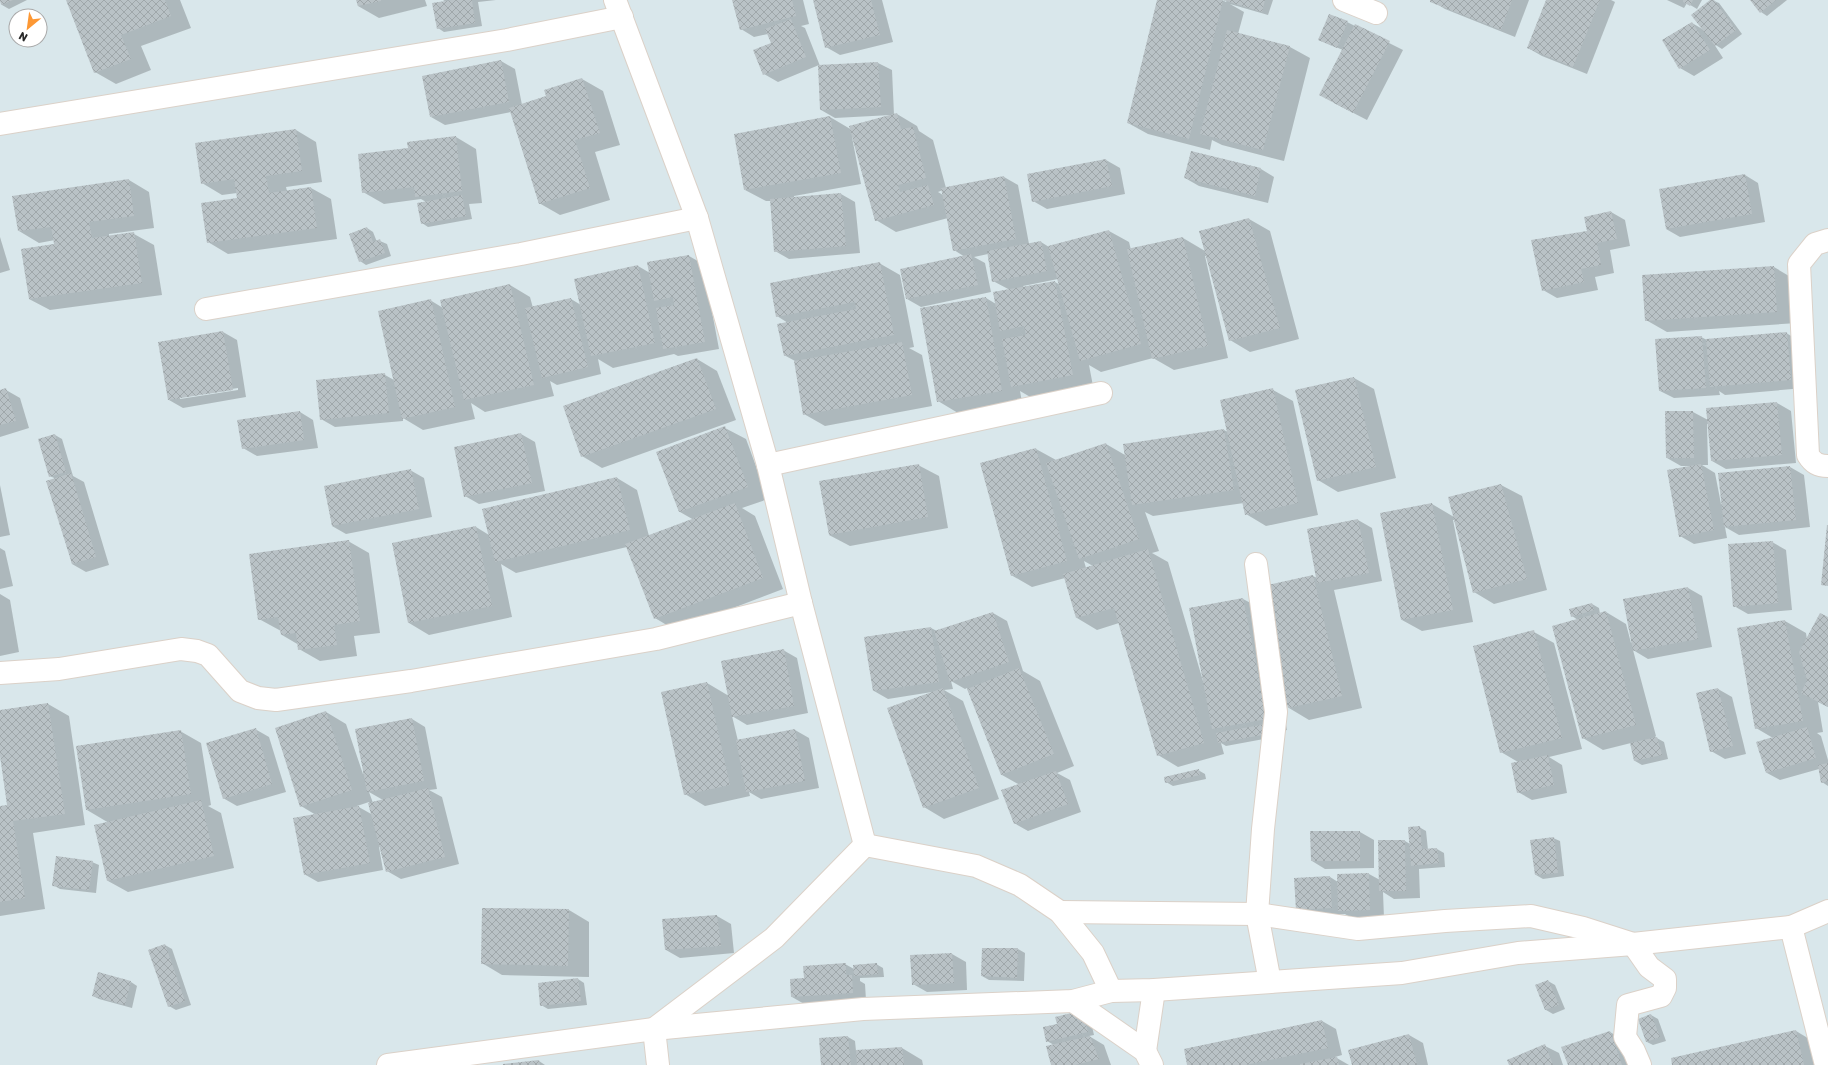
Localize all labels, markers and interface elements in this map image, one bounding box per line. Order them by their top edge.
north arrow [8,8,48,48]
text: N [17,29,30,44]

